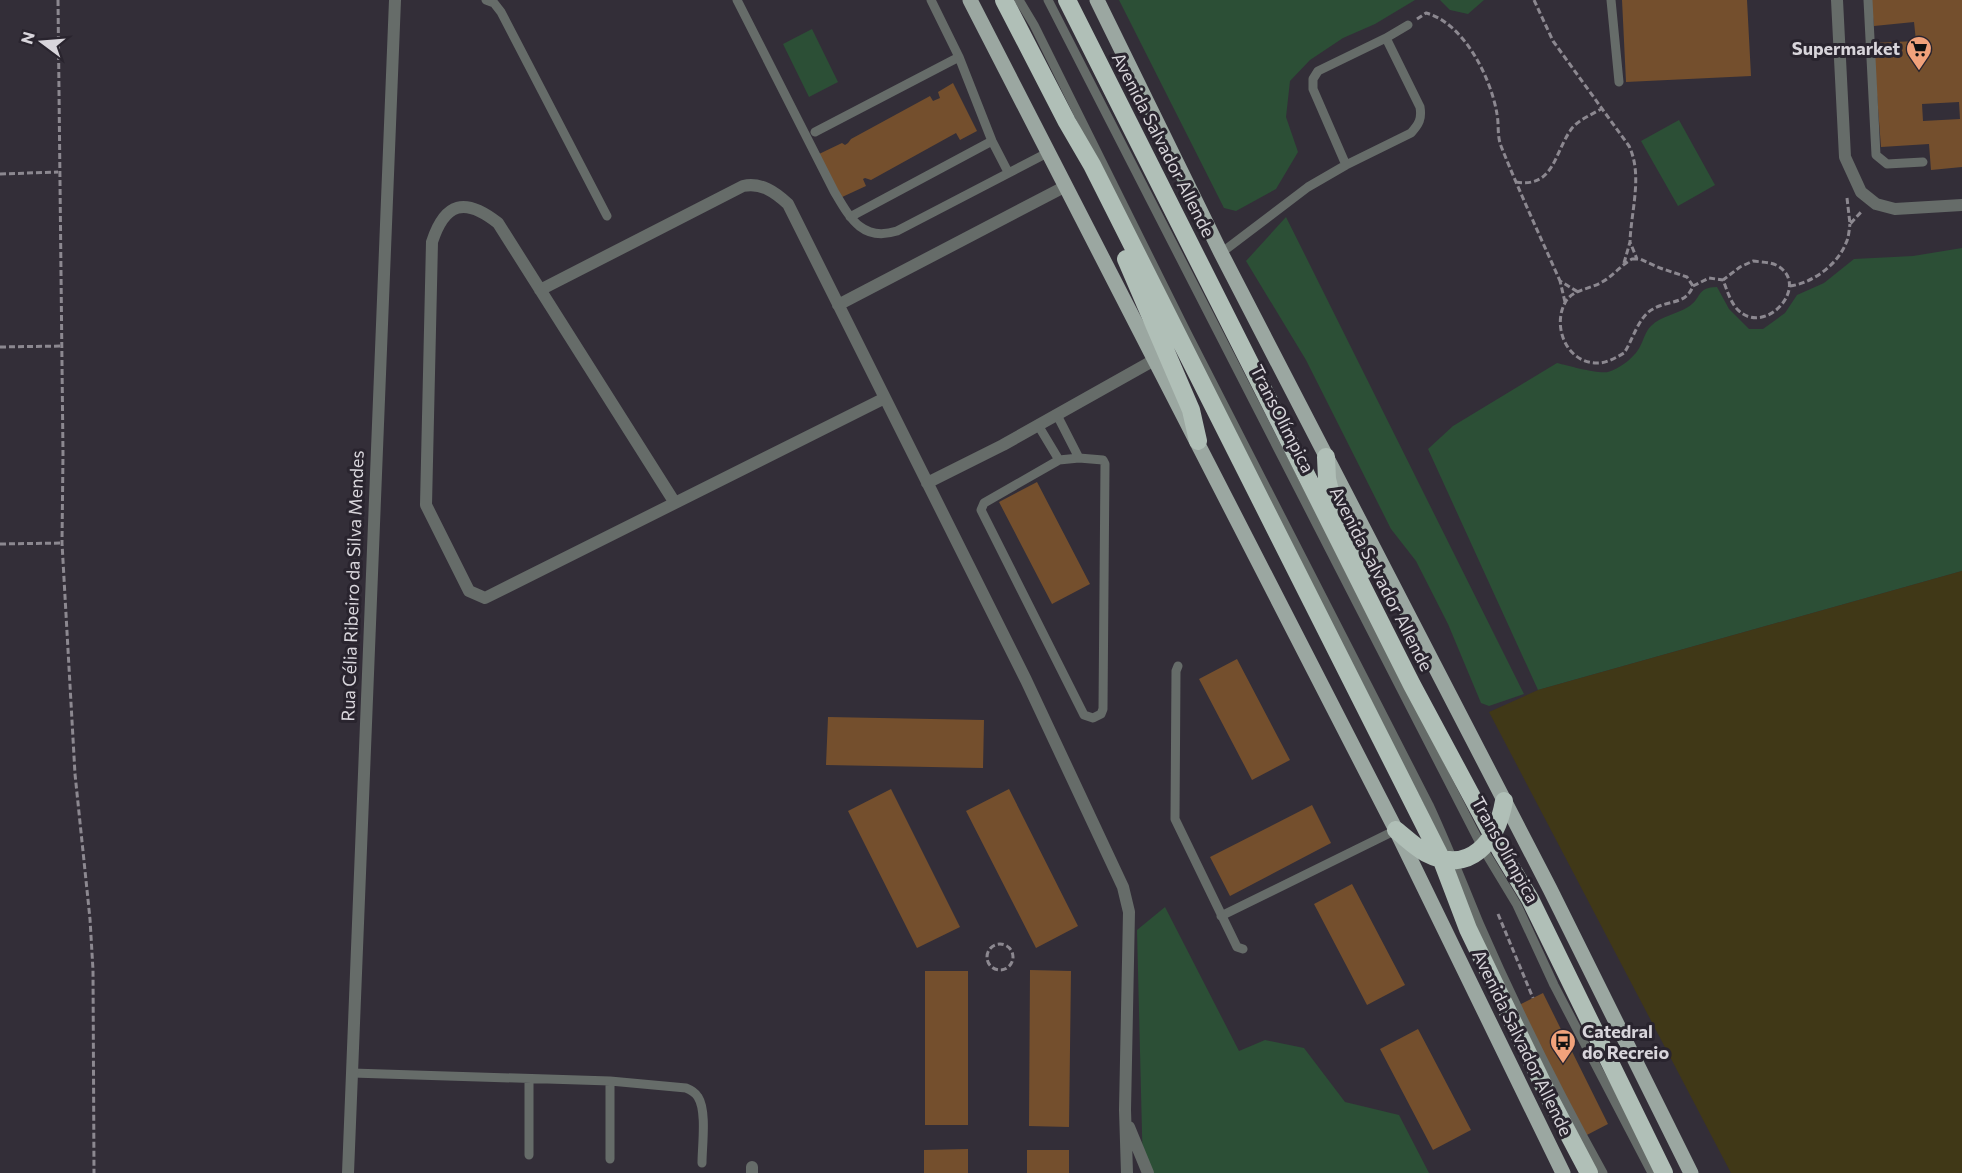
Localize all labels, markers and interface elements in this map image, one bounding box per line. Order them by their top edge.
north arrow [12,12,72,72]
text: N [16,29,38,46]
supermarket icon: Supermarket [1904,34,1934,72]
place label: Supermarket [1792,37,1900,59]
street label: Avenida Salvador Allende [1108,48,1220,241]
street label: TransOlímpica [1246,361,1320,476]
street label: Rua Célia Ribeiro da Silva Mendes [336,450,368,722]
street label: Avenida Salvador Allende [1326,482,1438,675]
street label: TransOlímpica [1468,793,1544,907]
street label: Avenida Salvador Allende [1468,946,1578,1139]
place label: Catedral do Recreio [1582,1020,1669,1063]
bus stop icon: Catedral do Recreio [1548,1027,1578,1065]

